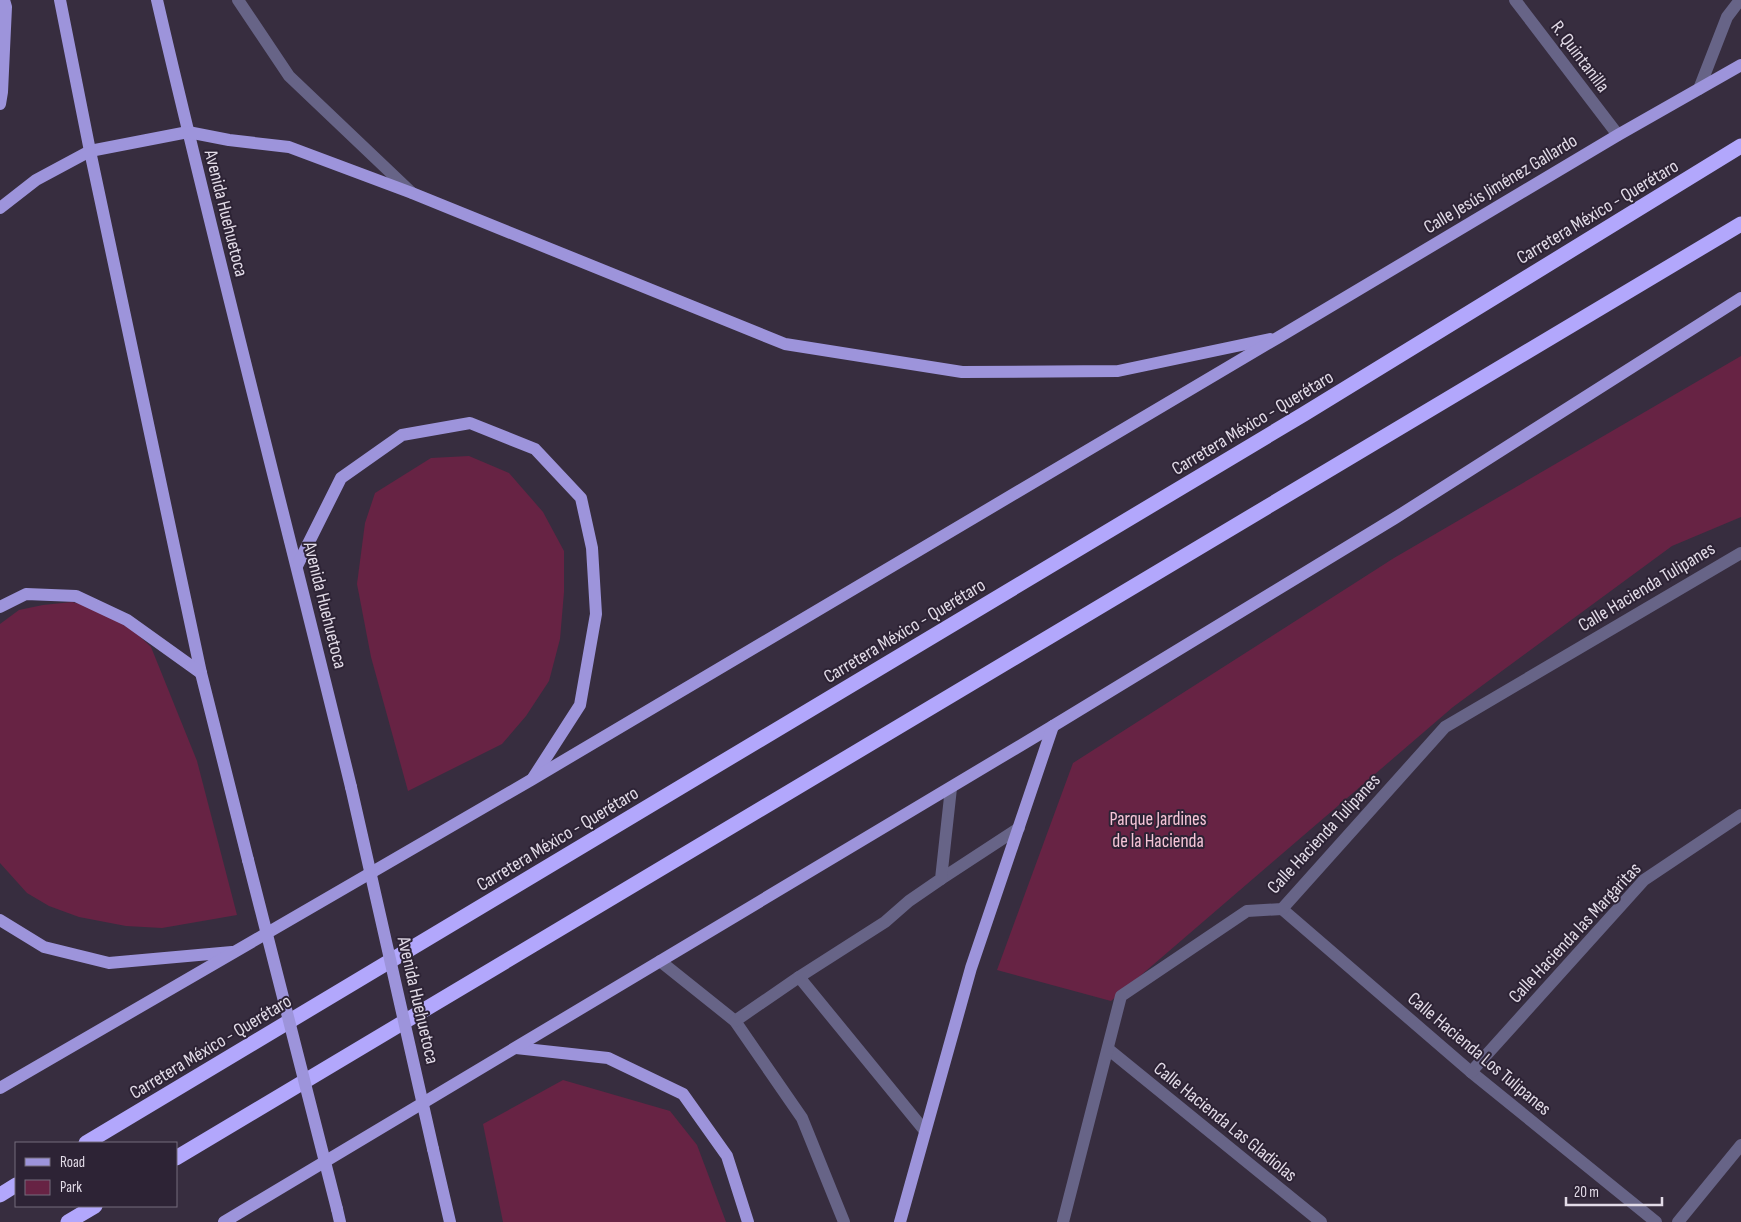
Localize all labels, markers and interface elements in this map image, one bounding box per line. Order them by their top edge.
street label: R. Quintanilla [1545,17,1614,97]
street label: Calle Jesús Jiménez Gallardo [1420,129,1582,239]
street label: Avenida Huehuetoca [198,147,252,279]
street label: Carretera México - Querétaro [1513,155,1683,270]
street label: Carretera México - Querétaro [1168,366,1338,481]
street label: Calle Hacienda Tulipanes [1574,537,1720,637]
street label: Avenida Huehuetoca [297,539,351,671]
street label: Carretera México - Querétaro [820,574,990,689]
street label: Calle Hacienda Tulipanes [1263,769,1386,899]
street label: Carretera México - Querétaro [473,782,643,897]
park label: Parque Jardines de la Hacienda [1109,808,1207,853]
street label: Calle Hacienda las Margaritas [1504,858,1646,1008]
street label: Avenida Huehuetoca [392,934,443,1066]
street label: Calle Hacienda Los Tulipanes [1403,987,1556,1121]
street label: Carretera México - Querétaro [126,990,296,1105]
street label: Calle Hacienda Las Gladiolas [1149,1057,1301,1187]
legend [15,1142,178,1207]
text: Road [60,1153,85,1172]
scale bar [1566,1174,1662,1206]
text: Park [60,1178,82,1197]
text: 20 m [1574,1183,1599,1202]

